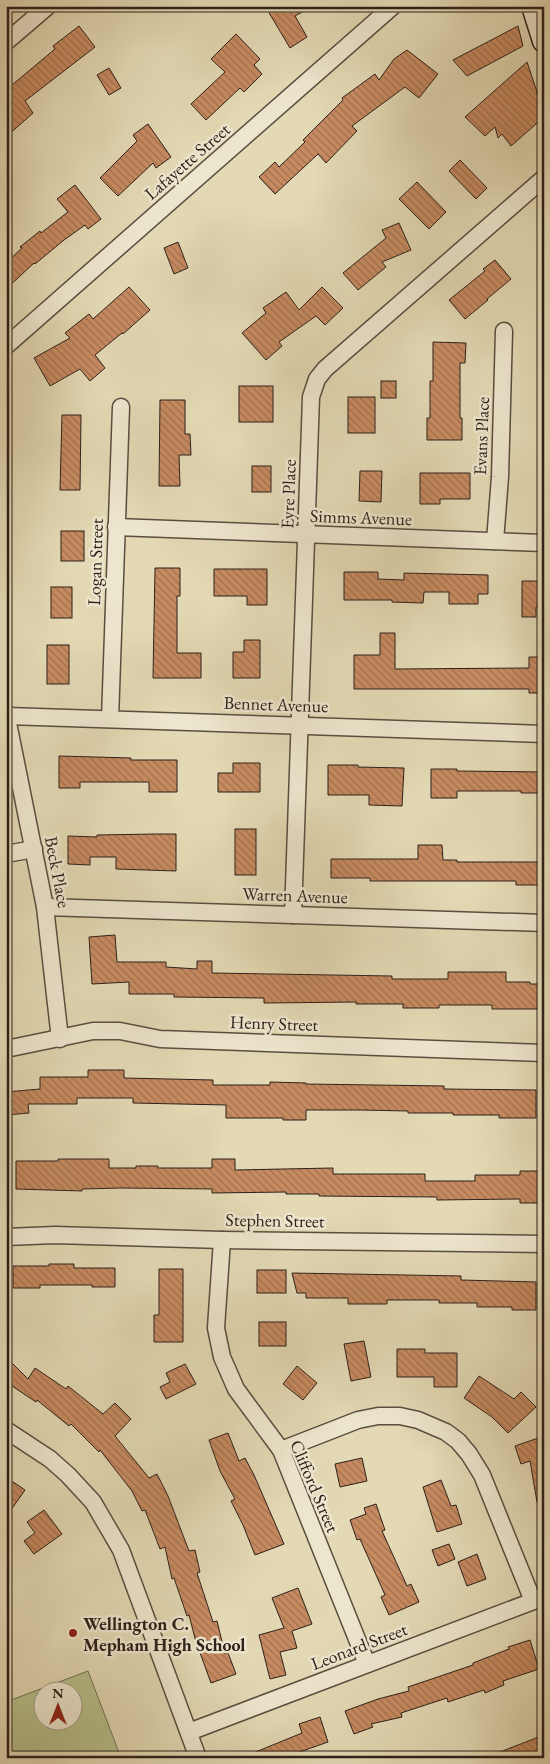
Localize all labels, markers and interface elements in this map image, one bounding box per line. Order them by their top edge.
street label: Lafayette Street [139,117,235,204]
street label: Evans Place [468,396,494,476]
street label: Eyre Place [275,459,301,529]
street label: Simms Avenue [310,504,412,530]
street label: Logan Street [82,518,108,606]
street label: Bennet Avenue [223,691,329,717]
street label: Beck Place [40,834,76,910]
street label: Warren Avenue [242,882,348,908]
street label: Henry Street [230,1010,319,1036]
street label: Stephen Street [225,1208,325,1232]
street label: Clifford Street [285,1436,345,1536]
place label: Wellington C. Mepham High School [83,1612,246,1656]
street label: Leonard Street [308,1617,411,1675]
marker: Wellington C. Mepham High School [67,1627,79,1639]
north arrow [32,1682,82,1732]
text: N [52,1684,64,1702]

